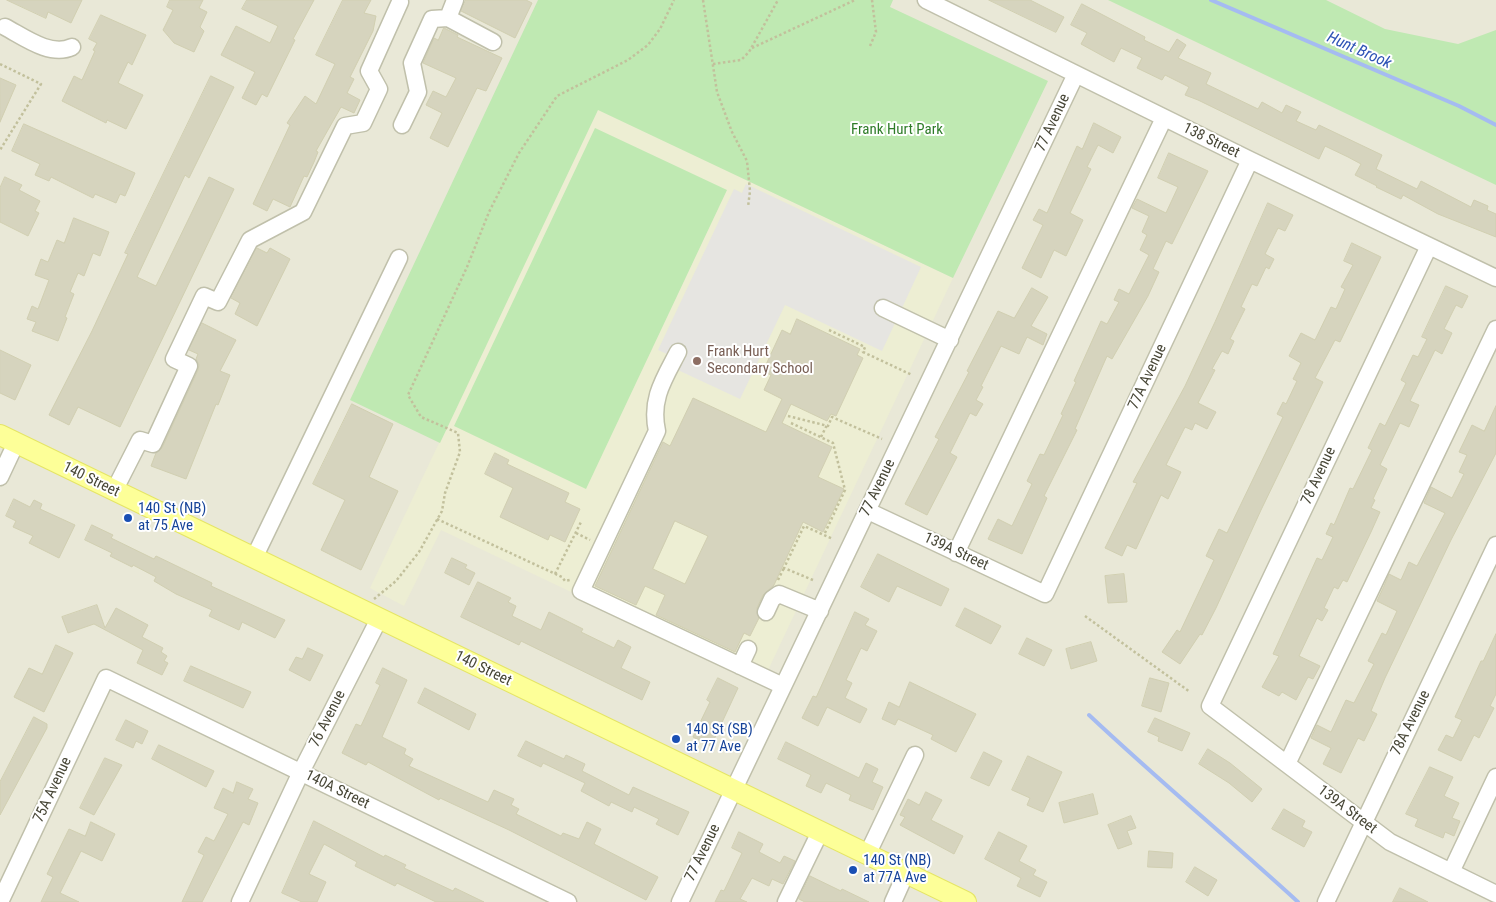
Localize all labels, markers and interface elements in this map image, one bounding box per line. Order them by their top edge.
water label: Hunt Brook [1324,28,1394,74]
street label: 77 Avenue [1032,91,1074,155]
street label: 138 Street [1180,120,1242,162]
park label: Frank Hurt Park [851,121,943,139]
street label: 77A Avenue [1125,341,1171,413]
place label: Frank Hurt Secondary School [707,343,813,378]
marker: Frank Hurt Secondary School [691,355,703,367]
street label: 78 Avenue [1298,444,1340,508]
street label: 77 Avenue [856,456,900,520]
street label: 140 Street [60,459,122,501]
place label: 140 St (NB) at 75 Ave [138,500,206,535]
marker: 140 St (NB) at 75 Ave [122,512,134,524]
street label: 139A Street [921,529,991,575]
street label: 140 Street [452,648,514,690]
street label: 76 Avenue [306,688,350,750]
street label: 78A Avenue [1388,688,1434,758]
place label: 140 St (SB) at 77 Ave [686,721,753,756]
marker: 140 St (SB) at 77 Ave [670,733,682,745]
street label: 75A Avenue [30,754,76,826]
street label: 140A Street [302,767,372,813]
street label: 139A Street [1314,782,1380,838]
street label: 77 Avenue [681,821,725,885]
place label: 140 St (NB) at 77A Ave [863,852,931,887]
marker: 140 St (NB) at 77A Ave [847,864,859,876]

